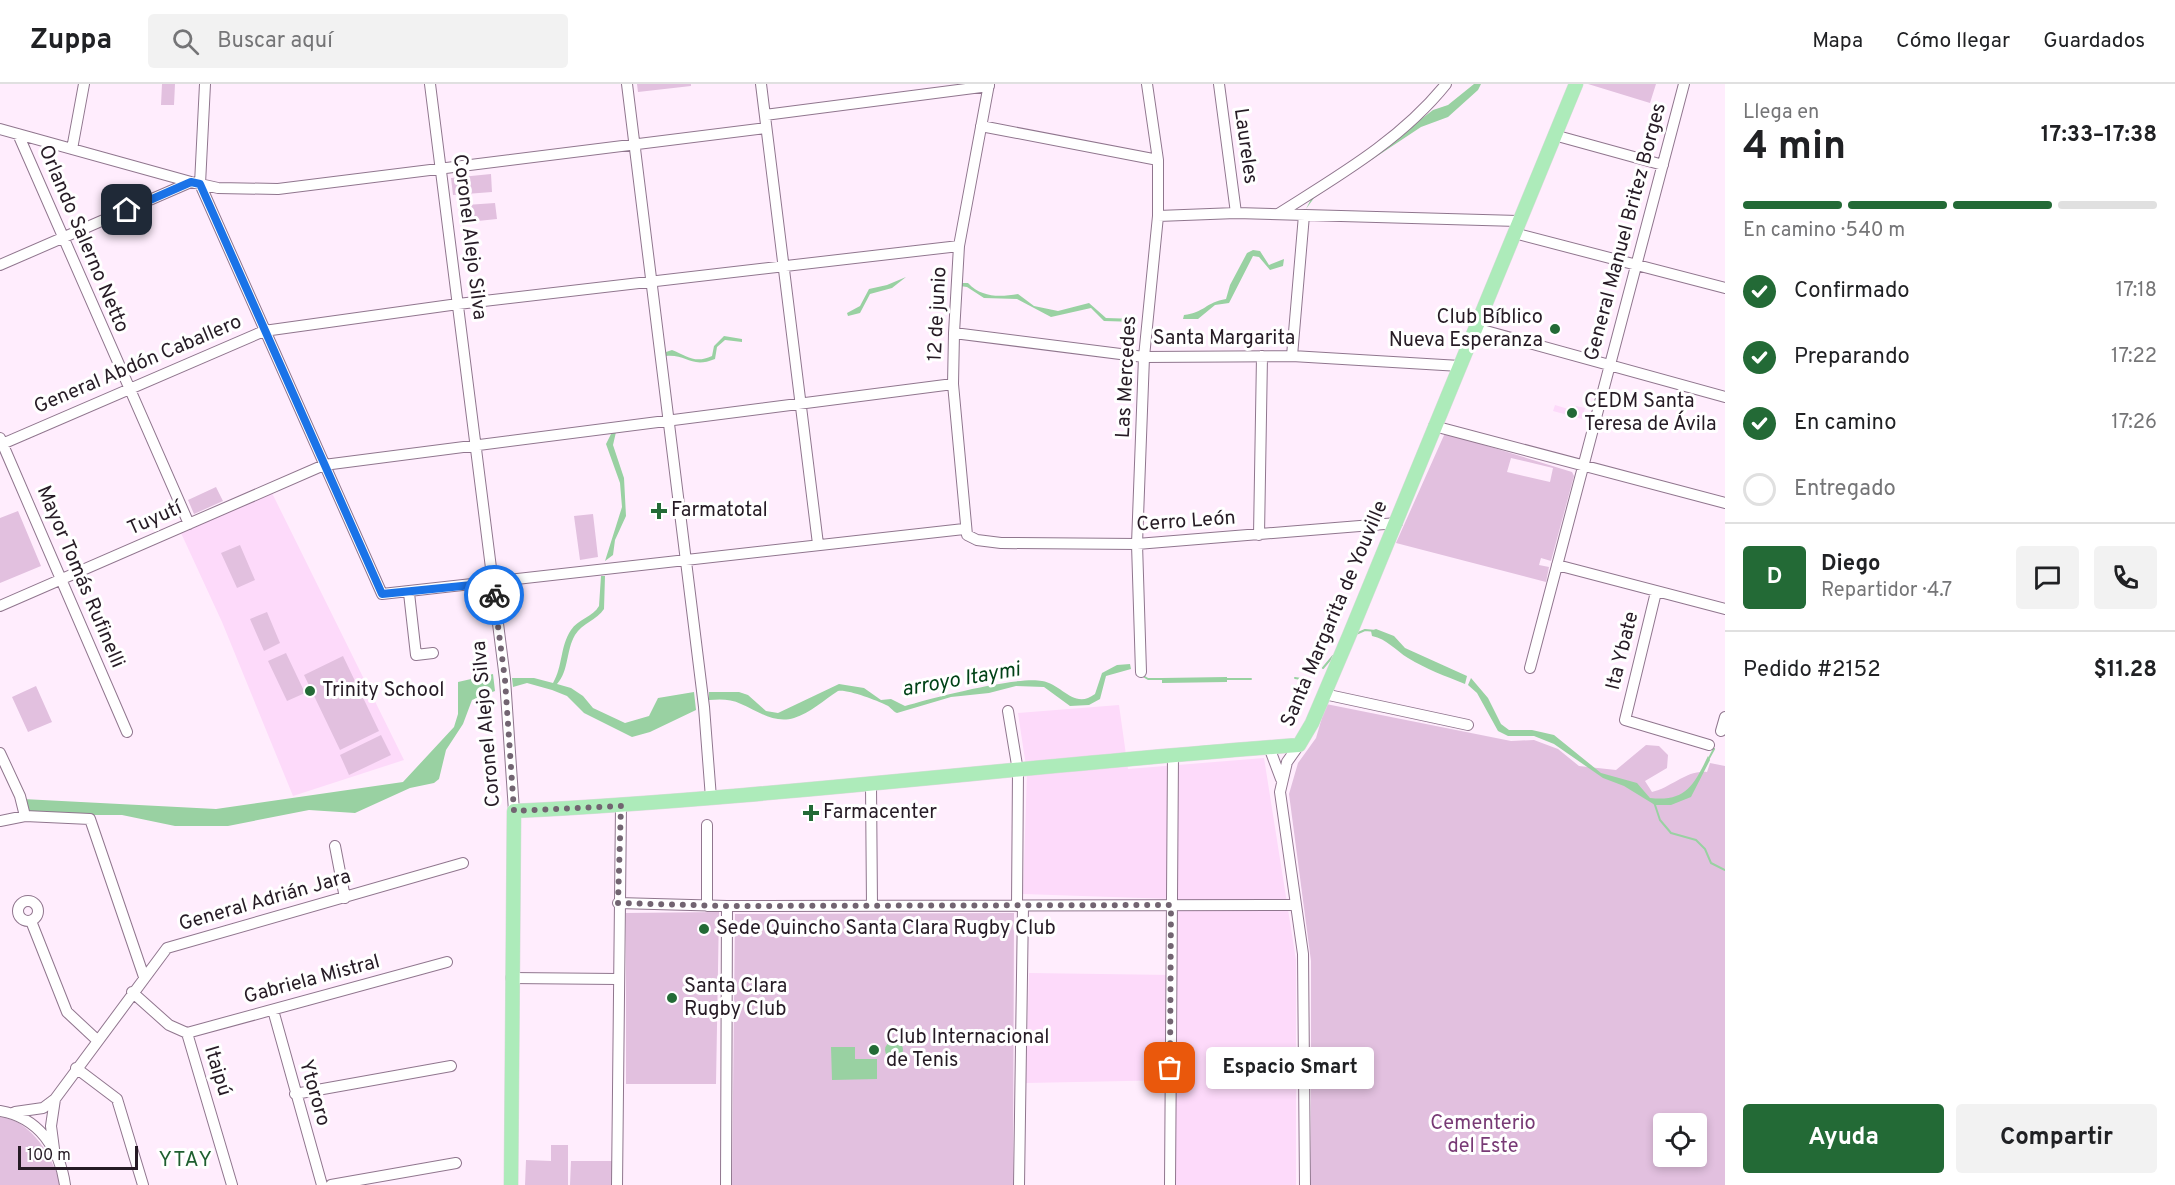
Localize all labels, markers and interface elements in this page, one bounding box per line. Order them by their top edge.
search box [148,14,568,68]
text: Zuppa [30,23,112,59]
icon: search [169,25,202,58]
text: Buscar aquí [217,28,333,55]
text: Mapa [1812,28,1863,55]
text: Cómo llegar [1896,28,2010,55]
text: Guardados [2043,28,2145,55]
street label: General Manuel Britez Borges [1579,100,1673,364]
text: Llega en [1743,100,1819,126]
street label: Laureles [1227,106,1263,186]
text: 17:33–17:38 [2041,122,2157,149]
text: 4 min [1743,124,1846,173]
street label: Orlando Salerno Netto [32,141,134,337]
street label: Coronel Alejo Silva [446,152,492,322]
pin [101,184,152,235]
icon: home [110,193,143,226]
text: En camino · 540 m [1743,218,1905,244]
street label: 12 de junio [923,266,953,362]
icon: check [1743,275,1776,308]
text: Confirmado [1794,278,1910,305]
text: 17:18 [2116,278,2157,304]
place label: Club Bíblico Nueva Esperanza [1389,305,1543,354]
street label: General Abdón Caballero [30,309,246,421]
street label: Las Mercedes [1111,315,1143,439]
marker: Club Bíblico Nueva Esperanza [1548,322,1562,336]
street label: Santa Margarita [1153,326,1295,352]
icon: check [1743,341,1776,374]
text: Preparando [1794,344,1910,371]
text: 17:22 [2111,344,2157,370]
place label: CEDM Santa Teresa de Ávila [1584,389,1717,438]
marker: CEDM Santa Teresa de Ávila [1565,406,1579,420]
icon: check [1743,407,1776,440]
text: En camino [1794,410,1896,437]
text: 17:26 [2111,410,2157,436]
text: Entregado [1794,476,1896,503]
street label: Mayor Tomás Rufinelli [30,482,130,672]
street label: Tuyutí [124,495,188,542]
street label: Santa Margarita de Youville [1275,497,1395,731]
place label: Farmatotal [671,498,768,524]
marker: Farmatotal [652,504,666,518]
street label: Cerro León [1135,506,1237,538]
button: chat [2016,546,2079,609]
button: phone [2094,546,2157,609]
text: Diego [1821,551,1880,578]
text: D [1767,564,1782,591]
courier [464,565,524,625]
text: Repartidor · 4.7 [1821,578,1952,604]
icon: bike [478,579,511,612]
street label: Ita Ybate [1601,609,1645,693]
street label: Coronel Alejo Silva [467,640,507,808]
water label: arroyo Itaymi [900,656,1024,704]
text: Pedido #2152 [1743,657,1881,684]
text: $11.28 [2093,657,2157,684]
place label: Trinity School [322,678,445,704]
marker: Trinity School [303,684,317,698]
place label: Farmacenter [823,800,937,826]
marker: Farmacenter [804,806,818,820]
street label: General Adrián Jara [176,864,354,938]
place label: Sede Quincho Santa Clara Rugby Club [716,916,1056,942]
marker: Sede Quincho Santa Clara Rugby Club [697,922,711,936]
street label: Gabriela Mistral [241,949,383,1011]
place label: Santa Clara Rugby Club [684,974,787,1023]
marker: Santa Clara Rugby Club [665,991,679,1005]
place label: Club Internacional de Tenis [886,1025,1049,1074]
pin [1144,1042,1195,1093]
street label: Itaipú [197,1043,237,1099]
marker: Club Internacional de Tenis [867,1043,881,1057]
callout: Espacio Smart [1206,1047,1374,1089]
icon: bag [1153,1051,1186,1084]
text: Espacio Smart [1222,1055,1358,1081]
street label: Ytororo [292,1057,336,1129]
button: Ayuda [1743,1104,1944,1173]
button: Compartir [1956,1104,2157,1173]
park label: Cementerio del Este [1430,1111,1536,1160]
map controls [1653,1113,1707,1167]
button: locate [1653,1113,1707,1167]
scale bar [18,1143,138,1170]
text: 100 m [27,1146,71,1166]
district label: YTAY [159,1147,213,1174]

